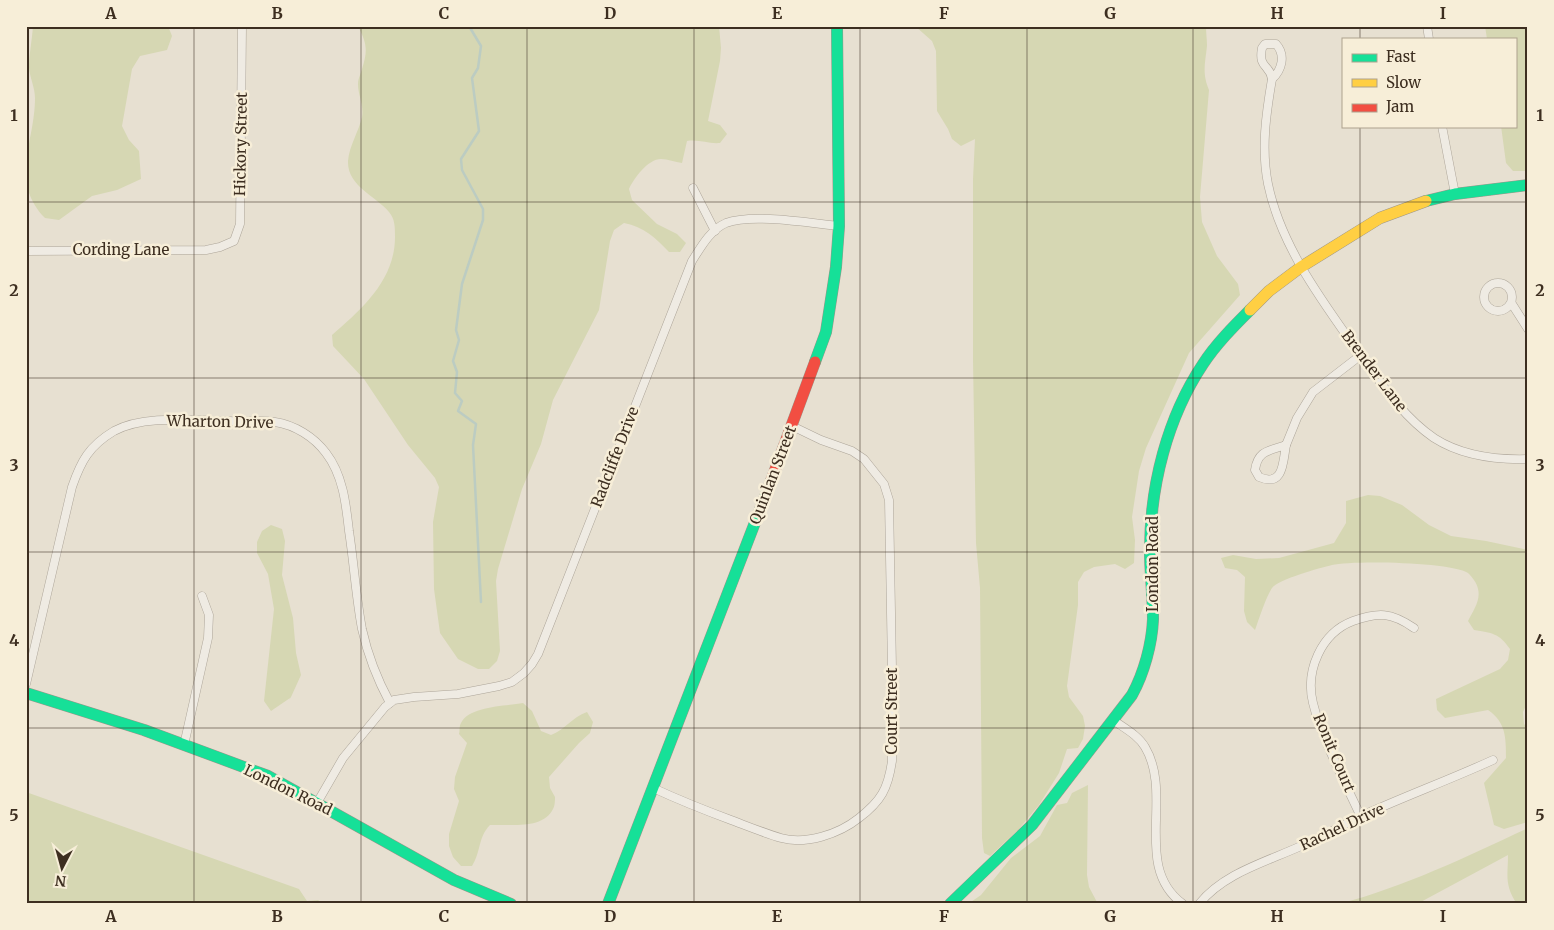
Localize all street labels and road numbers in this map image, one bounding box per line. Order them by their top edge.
street label: Hickory Street [230,92,251,196]
street label: Cording Lane [73,240,169,259]
street label: Brender Lane [1338,326,1411,415]
street label: Radcliffe Drive [587,404,643,510]
street label: Wharton Drive [166,411,274,432]
street label: Quinlan Street [745,423,800,527]
street label: London Road [1143,516,1162,612]
street label: Court Street [882,667,901,754]
street label: Ronit Court [1309,711,1360,795]
street label: London Road [241,760,336,819]
street label: Rachel Drive [1297,799,1387,854]

